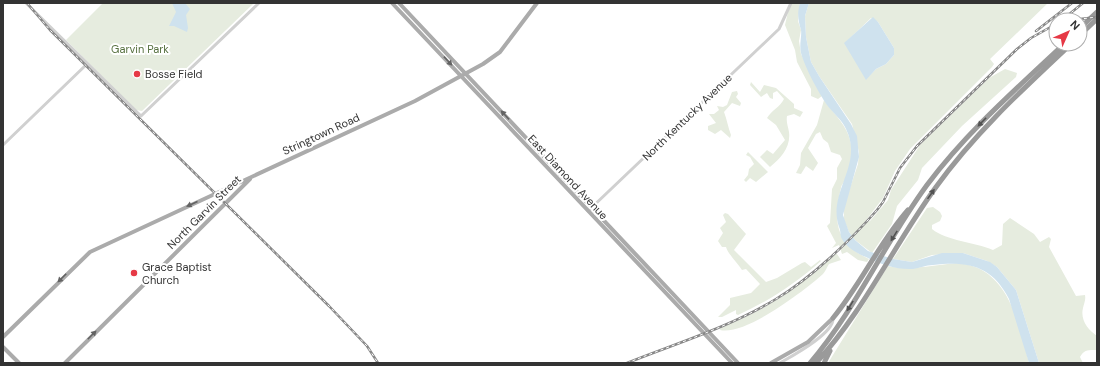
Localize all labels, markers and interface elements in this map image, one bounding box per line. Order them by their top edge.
north arrow [1048,12,1088,52]
text: N [1067,17,1083,33]
park label: Garvin Park [111,42,169,56]
one-way arrow [443,56,453,66]
place label: Bosse Field [145,67,203,81]
marker: Bosse Field [132,69,142,79]
street label: North Kentucky Avenue [639,71,735,163]
street label: Stringtown Road [280,110,362,158]
one-way arrow [500,110,510,120]
one-way arrow [977,117,987,127]
street label: East Diamond Avenue [525,132,611,222]
street label: North Garvin Street [164,172,244,252]
one-way arrow [927,189,935,200]
one-way arrow [186,201,198,207]
one-way arrow [890,231,898,241]
place label: Grace Baptist Church [142,260,212,287]
marker: Grace Baptist Church [129,268,139,278]
one-way arrow [57,274,67,283]
one-way arrow [846,301,854,311]
one-way arrow [88,330,97,340]

